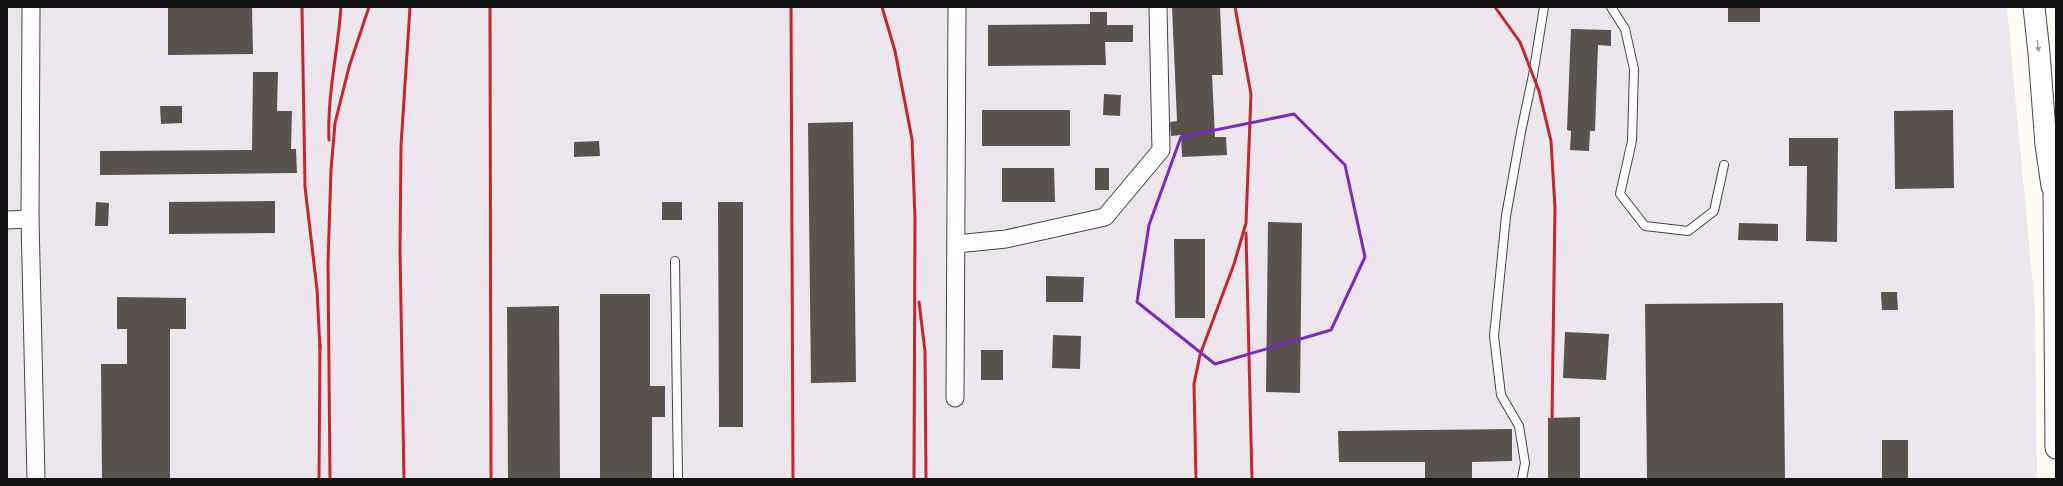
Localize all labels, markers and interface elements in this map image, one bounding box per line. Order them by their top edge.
one-way arrow [2035,40,2042,52]

